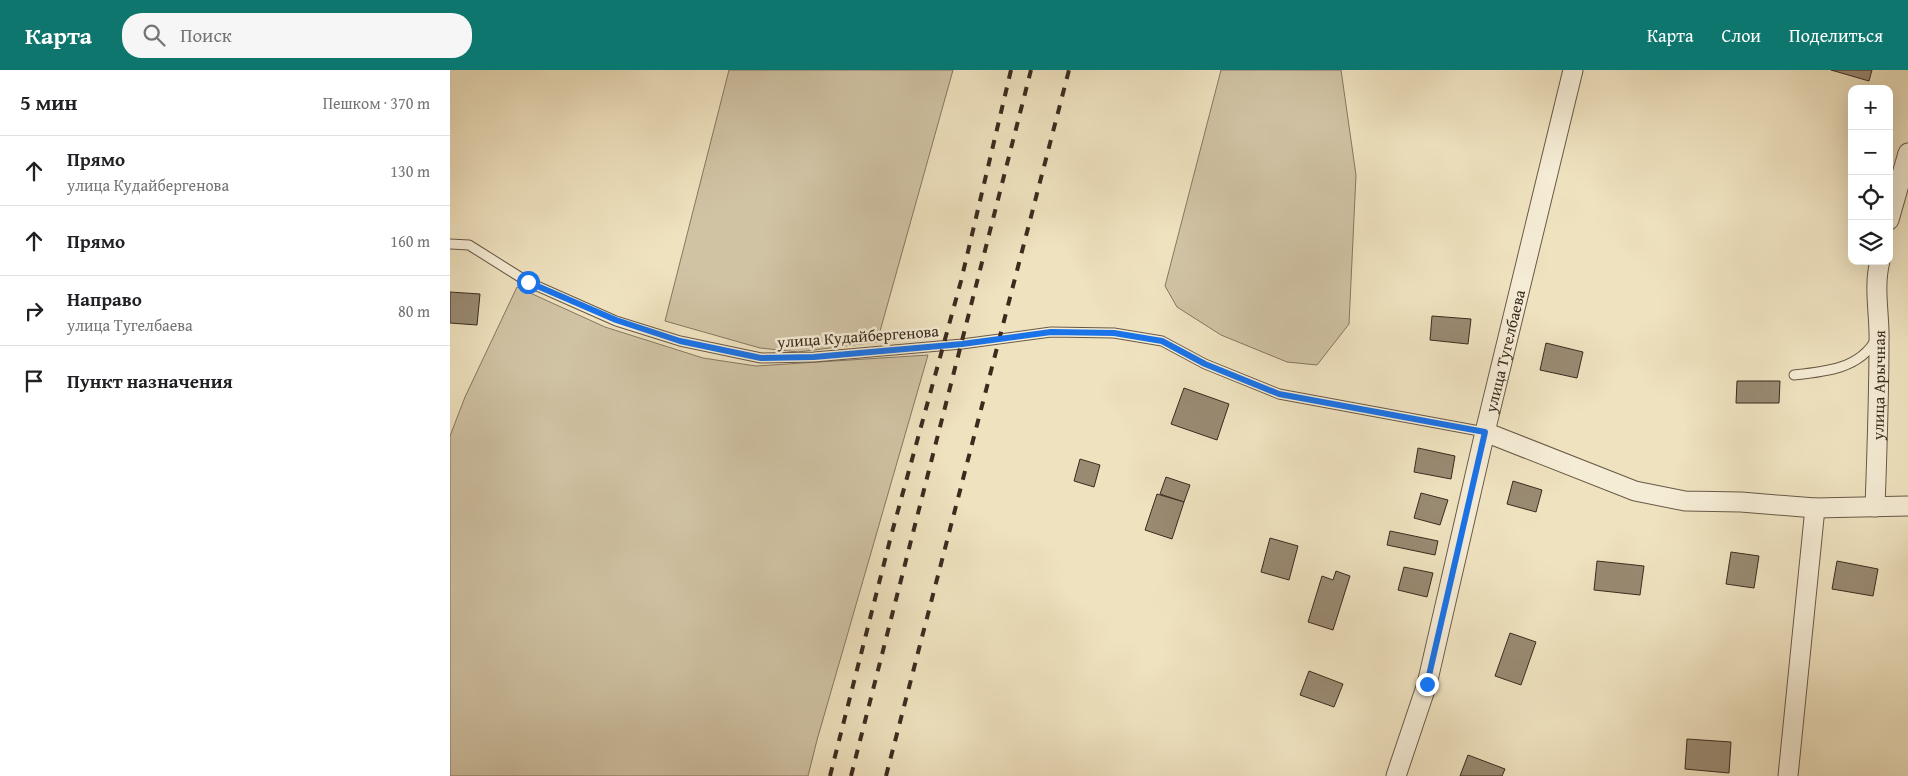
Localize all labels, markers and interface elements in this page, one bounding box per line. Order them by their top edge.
search box [122,13,472,58]
text: Карта [25,18,92,53]
icon: search [140,21,168,49]
text: Поиск [180,21,232,49]
text: Карта [1647,22,1694,49]
text: Слои [1722,22,1761,49]
text: Поделиться [1789,22,1883,49]
map controls [1848,85,1893,265]
button: + [1848,85,1893,130]
text: 5 мин [20,87,77,118]
text: Пешком · 370 m [323,91,430,115]
button: − [1848,130,1893,175]
text: Прямо [67,145,125,173]
icon: ahead [20,157,48,185]
text: 130 m [390,159,430,183]
text: улица Кудайбергенова [67,173,229,197]
button: locate [1848,175,1893,220]
button: layers [1848,220,1893,265]
icon: ahead [20,227,48,255]
text: Прямо [67,227,125,255]
text: 160 m [390,229,430,253]
route start [517,271,540,294]
text: Направо [67,285,142,313]
street label: улица Тугелбаева [1478,287,1531,416]
icon: right [20,297,48,325]
text: 80 m [398,299,430,323]
text: улица Тугелбаева [67,313,193,337]
street label: улица Кудайбергенова [775,318,940,354]
street label: улица Арычная [1865,330,1891,441]
icon: arrive [20,367,48,395]
text: Пункт назначения [67,367,233,395]
route end [1416,673,1439,696]

